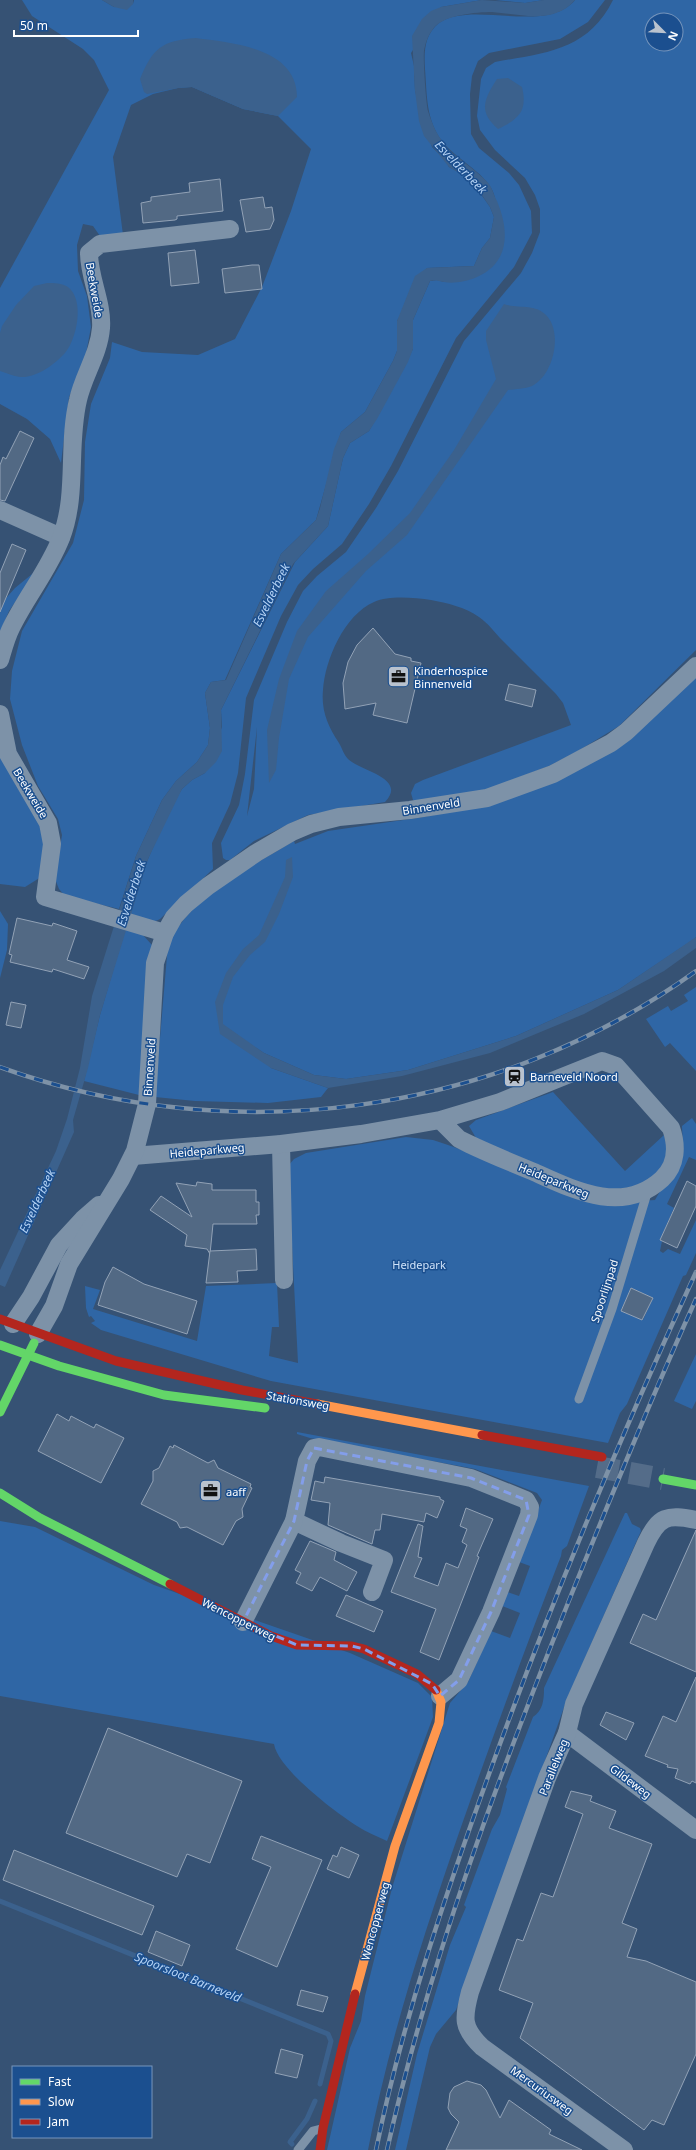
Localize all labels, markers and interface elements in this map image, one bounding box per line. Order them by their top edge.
scale bar [14,12,138,38]
north arrow [644,12,684,52]
text: 50 m [20,17,48,34]
text: N [665,29,682,43]
water label: Esvelderbeek [431,136,492,198]
street label: Beekweide [83,261,107,319]
water label: Esvelderbeek [248,559,294,630]
office icon: Kinderhospice Binnenveld [386,663,412,689]
place label: Kinderhospice Binnenveld [414,663,488,691]
street label: Beekweide [10,765,52,821]
street label: Binnenveld [401,794,461,818]
water label: Esvelderbeek [112,857,150,928]
street label: Binnenveld [139,1038,159,1096]
station icon: Barneveld Noord [501,1063,527,1089]
place label: Barneveld Noord [530,1069,618,1084]
street label: Heideparkweg [169,1139,245,1161]
street label: Heideparkweg [516,1159,592,1201]
water label: Esvelderbeek [15,1165,60,1236]
park label: Heidepark [392,1257,446,1272]
street label: Spoorlijnpad [587,1257,621,1325]
street label: Stationsweg [266,1387,330,1413]
office icon: aaff [197,1478,223,1504]
place label: aaff [226,1484,247,1499]
street label: Wencopperweg [200,1594,278,1644]
street label: Parallelweg [535,1737,571,1797]
street label: Gildeweg [607,1761,655,1801]
street label: Wencopperweg [357,1880,393,1962]
water label: Spoorsloot Barneveld [132,1948,245,2006]
street label: Mercuriusweg [508,2062,576,2118]
legend [12,2066,152,2138]
text: Fast [48,2073,72,2090]
text: Slow [48,2093,75,2110]
text: Jam [47,2113,69,2130]

